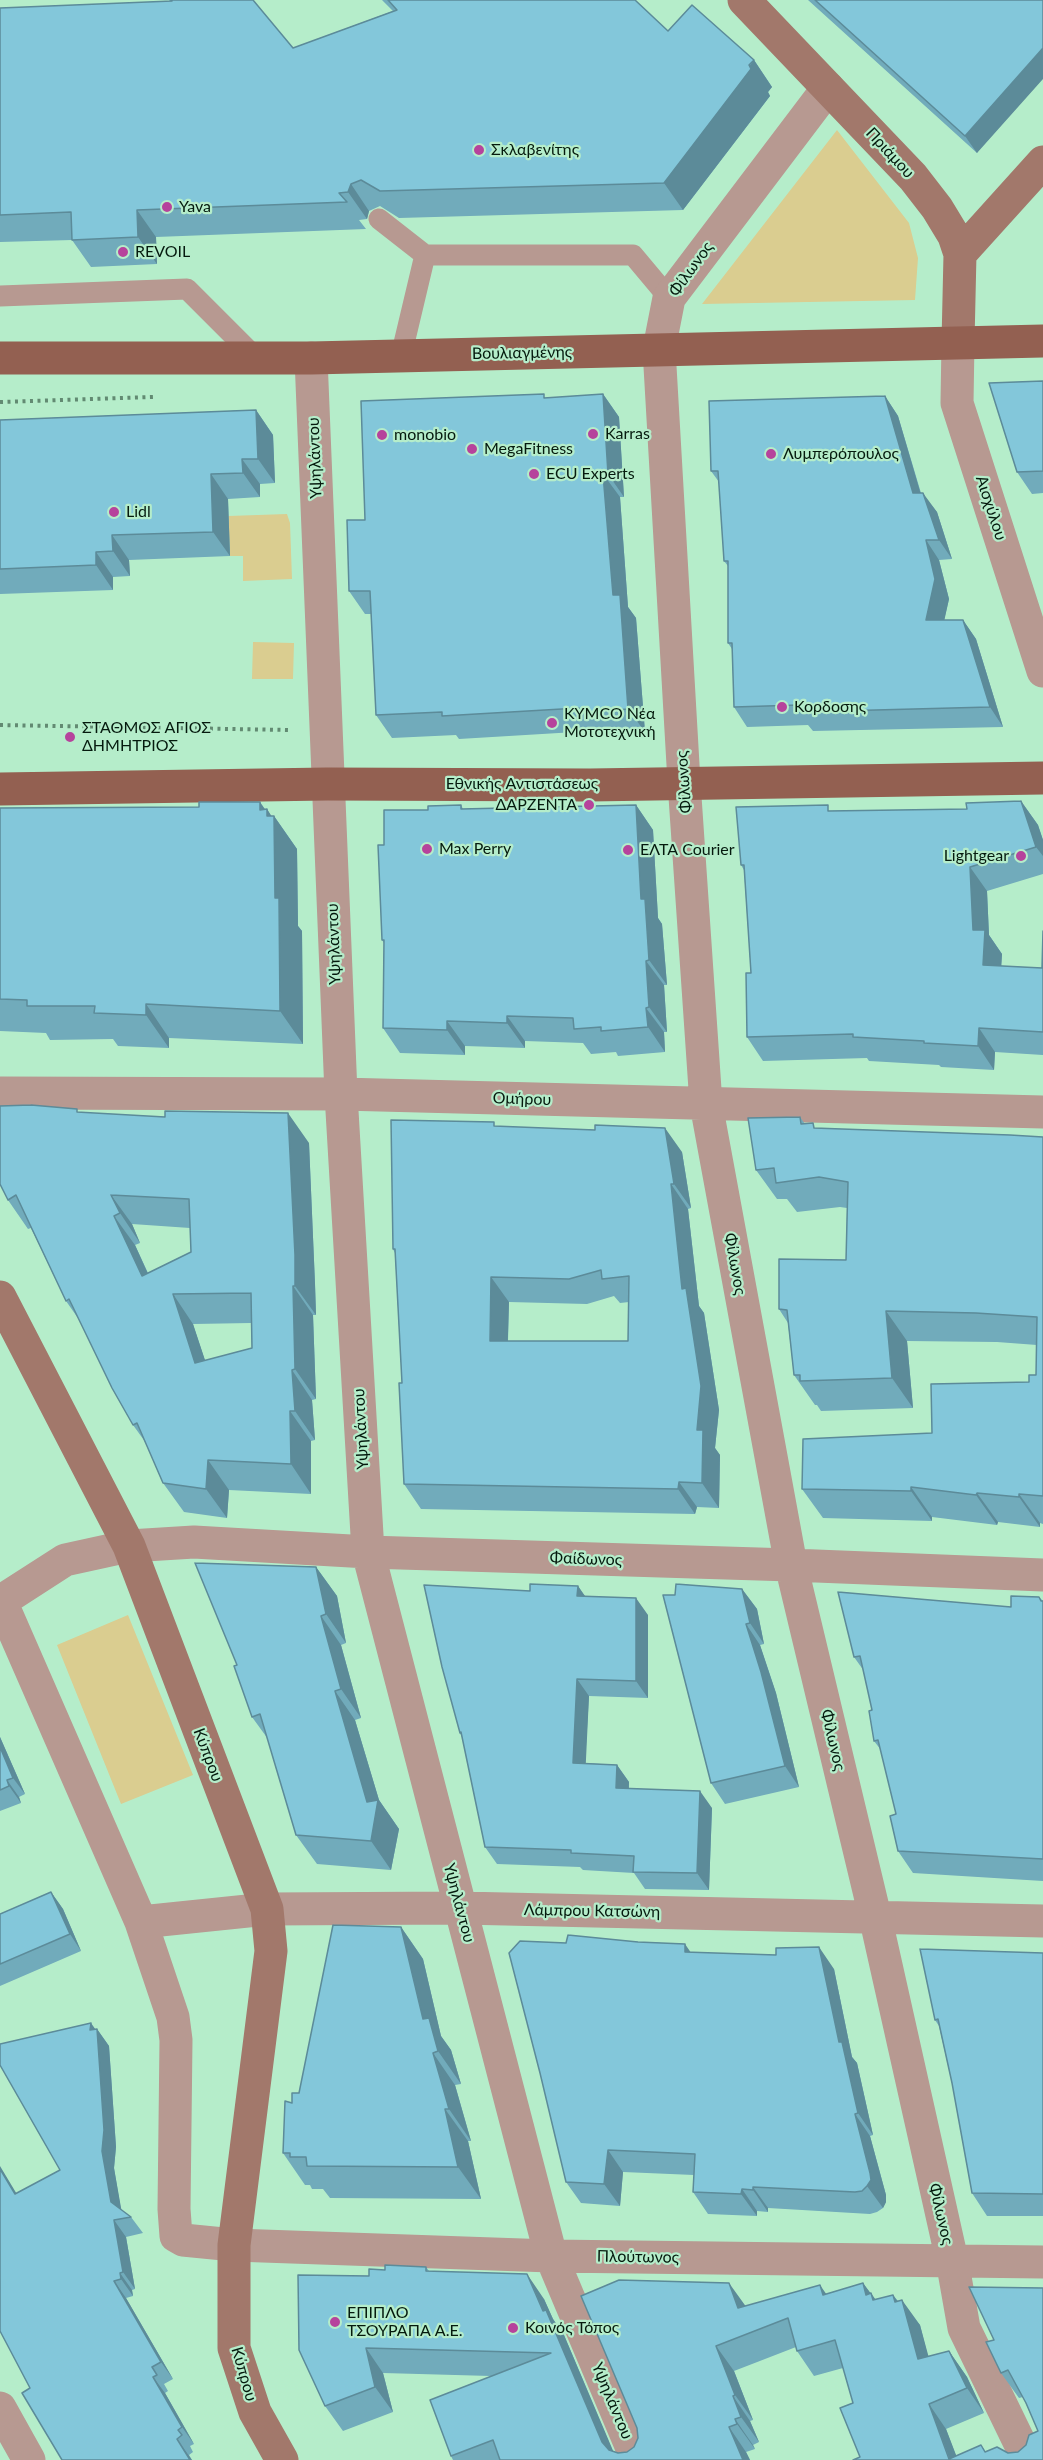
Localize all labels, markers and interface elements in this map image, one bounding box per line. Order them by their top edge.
street label: Πριάμου [862,124,918,182]
place label: Σκλαβενίτης [491,140,579,160]
marker: Σκλαβενίτης [472,143,486,157]
place label: Yava [179,197,211,217]
marker: Yava [160,200,174,214]
street label: Φίλωνος [665,238,717,300]
place label: REVOIL [135,242,190,262]
marker: REVOIL [116,245,130,259]
street label: Βουλιαγμένης [472,343,572,363]
street label: Υψηλάντου [304,417,326,499]
place label: Karras [605,424,650,444]
place label: monobio [394,425,456,445]
marker: Karras [586,427,600,441]
marker: monobio [375,428,389,442]
place label: MegaFitness [484,439,573,459]
marker: MegaFitness [465,442,479,456]
place label: Λυμπερόπουλος [783,444,899,464]
marker: Λυμπερόπουλος [764,447,778,461]
place label: ECU Experts [546,464,635,484]
marker: ECU Experts [527,467,541,481]
street label: Αισχύλου [972,473,1010,543]
place label: Lidl [126,502,151,522]
marker: Lidl [107,505,121,519]
place label: Κορδοσης [794,697,866,717]
marker: Κορδοσης [775,700,789,714]
place label: KYMCO Νέα Μοτοτεχνική [564,704,655,742]
marker: KYMCO Νέα Μοτοτεχνική [545,716,559,730]
place label: ΣΤΑΘΜΟΣ ΑΓΙΟΣ ΔΗΜΗΤΡΙΟΣ [82,718,211,756]
marker: ΣΤΑΘΜΟΣ ΑΓΙΟΣ ΔΗΜΗΤΡΙΟΣ [63,730,77,744]
street label: Φίλωνος [672,750,696,814]
street label: Εθνικής Αντιστάσεως [446,774,598,794]
place label: ΔΑΡΖΕΝΤΑ [495,795,577,815]
marker: ΔΑΡΖΕΝΤΑ [582,798,596,812]
place label: Max Perry [439,839,511,859]
place label: ΕΛΤΑ Courier [640,840,735,860]
marker: Max Perry [420,842,434,856]
marker: ΕΛΤΑ Courier [621,843,635,857]
place label: Lightgear [944,846,1009,866]
marker: Lightgear [1014,849,1028,863]
street label: Υψηλάντου [323,903,345,985]
street label: Ομήρου [492,1088,552,1110]
street label: Φίλωνος [720,1231,750,1297]
street label: Υψηλάντου [349,1388,373,1470]
street label: Φαίδωνος [549,1548,623,1570]
street label: Φίλωνος [817,1707,849,1773]
street label: Κύπρου [189,1726,227,1784]
street label: Υψηλάντου [439,1861,479,1945]
street label: Λάμπρου Κατσώνη [524,1900,660,1922]
street label: Φίλωνος [925,2181,957,2247]
street label: Πλούτωνος [597,2247,679,2267]
place label: ΈΠΙΠΛΟ ΤΣΟΥΡΑΠΆ Α.Ε. [347,2303,462,2341]
marker: ΈΠΙΠΛΟ ΤΣΟΥΡΑΠΆ Α.Ε. [328,2315,342,2329]
place label: Κοινός Τόπος [525,2318,619,2338]
marker: Κοινός Τόπος [506,2321,520,2335]
street label: Κύπρου [227,2345,261,2403]
street label: Υψηλάντου [587,2360,637,2442]

